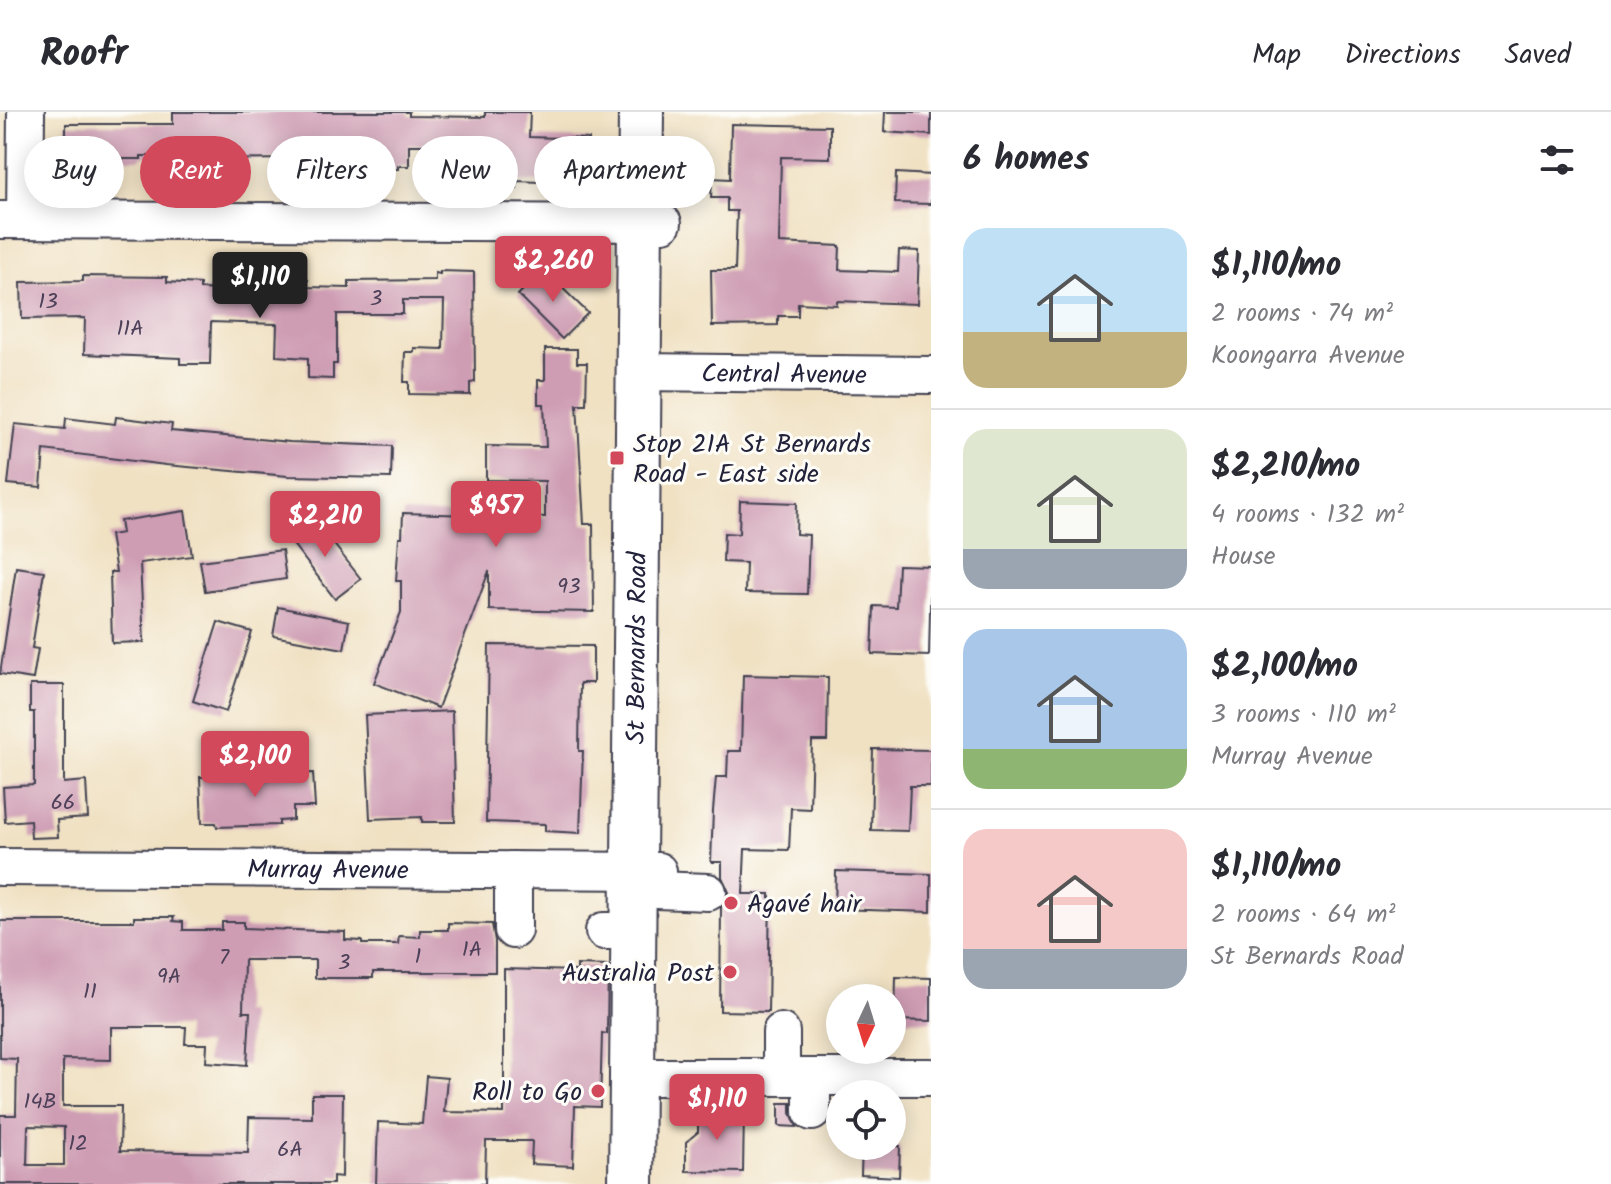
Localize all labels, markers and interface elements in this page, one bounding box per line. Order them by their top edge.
text: Roofr [40,25,128,85]
text: Map [1252,33,1301,78]
text: Directions [1345,33,1461,78]
text: Saved [1505,33,1571,78]
text: 6 homes [963,133,1089,187]
chip: Buy [24,136,124,208]
chip: Rent [140,136,251,208]
chip: Filters [267,136,396,208]
chip: New [412,136,518,208]
chip: Apartment [534,136,715,208]
icon: filters [1535,138,1579,182]
pin: $2,260 [488,236,618,304]
text: $1,110/mo [1211,239,1341,293]
text: $2,260 [513,241,593,283]
pin: $1,110 [195,252,325,320]
text: $1,110 [230,257,290,299]
icon: home [1027,260,1123,356]
house number: 3 [370,282,382,317]
house number: 13 [38,285,58,320]
text: 2 rooms · 74 m² [1211,293,1393,335]
house number: 11A [116,312,144,347]
text: Koongarra Avenue [1211,335,1405,377]
street label: Central Avenue [701,354,867,397]
place label: Stop 21A St Bernards Road - East side [633,424,871,496]
text: $2,210/mo [1211,440,1360,494]
marker: Stop 21A St Bernards Road - East side [608,449,626,467]
icon: home [1027,461,1123,557]
pin: $957 [449,481,543,549]
text: $957 [469,486,523,528]
pin: $2,210 [260,491,390,559]
text: 4 rooms · 132 m² [1211,494,1404,536]
text: $2,210 [288,496,362,538]
text: House [1211,536,1275,578]
street label: St Bernards Road [616,551,660,744]
house number: 93 [557,570,581,605]
text: $2,100/mo [1211,640,1358,694]
icon: home [1027,661,1123,757]
text: 3 rooms · 110 m² [1211,694,1396,736]
pin: $2,100 [190,731,320,799]
text: $2,100 [219,736,291,778]
text: Murray Avenue [1211,736,1373,778]
house number: 66 [51,786,75,821]
text: $1,110/mo [1211,840,1341,894]
street label: Murray Avenue [247,850,409,892]
icon: home [1027,861,1123,957]
place label: Agavé hair [747,884,862,926]
marker: Agavé hair [722,894,740,912]
text: 2 rooms · 64 m² [1211,894,1395,936]
house number: 1A [462,933,482,968]
text: St Bernards Road [1211,936,1403,978]
house number: 1 [415,940,421,975]
house number: 7 [219,941,230,976]
house number: 3 [338,946,350,981]
place label: Australia Post [562,953,715,995]
house number: 9A [157,960,181,995]
marker: Australia Post [721,963,739,981]
house number: 11 [83,975,97,1010]
north arrow [826,984,906,1064]
map controls [826,984,906,1160]
place label: Roll to Go [472,1072,582,1114]
pin: $1,110 [652,1074,782,1142]
text: $1,110 [687,1079,747,1121]
button: locate [826,1080,906,1160]
marker: Roll to Go [589,1082,607,1100]
house number: 14B [23,1085,57,1120]
house number: 12 [68,1127,88,1162]
house number: 6A [277,1133,303,1168]

